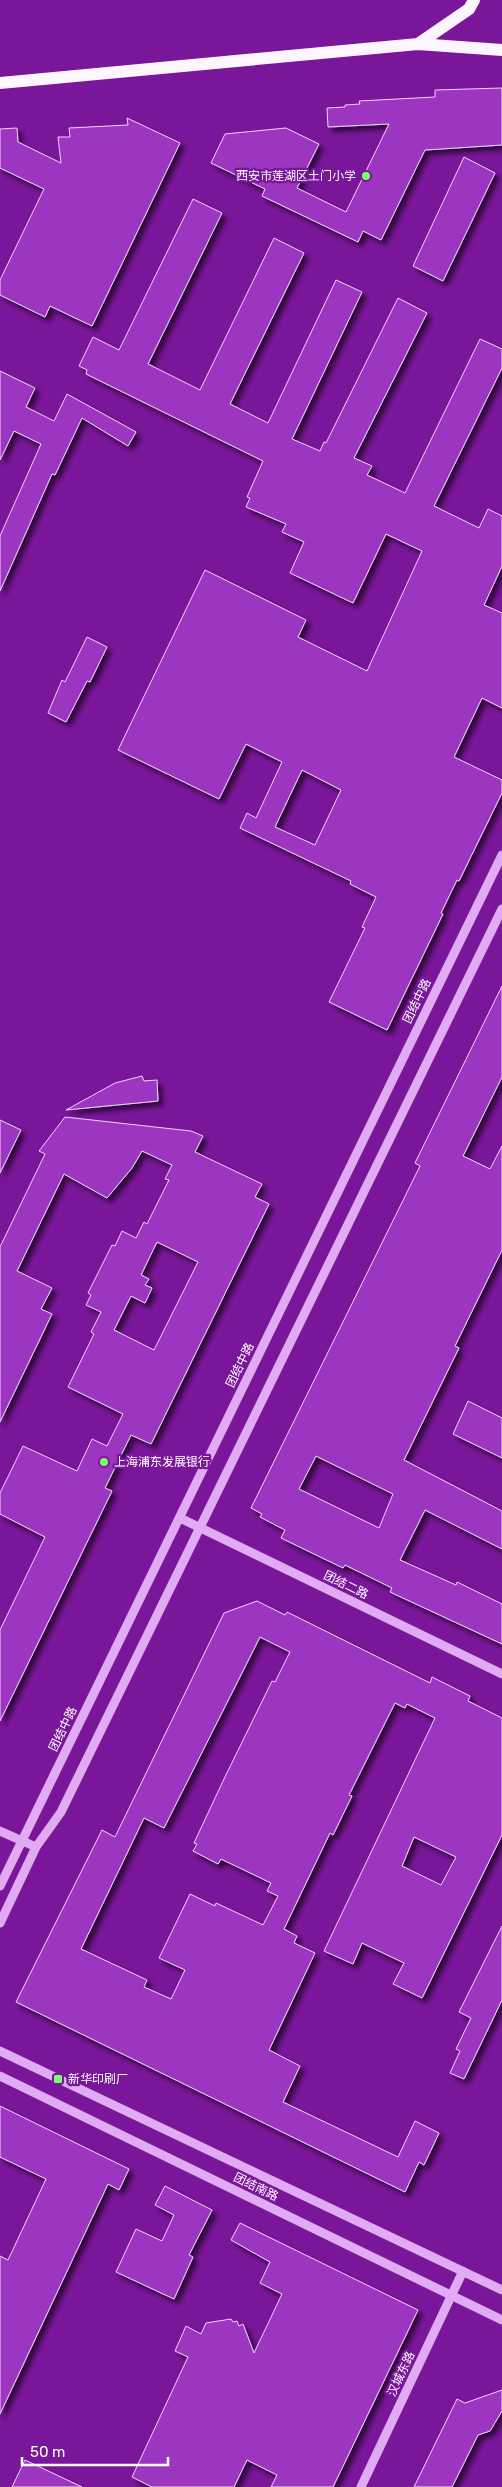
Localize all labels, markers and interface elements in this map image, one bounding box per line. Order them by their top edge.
place label: 西安市莲湖区土门小学 [236,169,356,183]
marker: 西安市莲湖区土门小学 [360,170,372,182]
street label: 团结中路 [400,976,434,1026]
street label: 团结中路 [223,1340,257,1390]
place label: 上海浦东发展银行 [114,1455,210,1469]
marker: 上海浦东发展银行 [98,1456,110,1468]
street label: 团结二路 [321,1568,371,1602]
street label: 团结中路 [46,1704,80,1754]
place label: 新华印刷厂 [68,2072,128,2086]
marker: 新华印刷厂 [52,2073,64,2085]
street label: 团结南路 [231,2170,281,2204]
street label: 汉城东路 [385,2349,417,2399]
scale bar [22,2434,169,2466]
text: 50 m [30,2443,65,2461]

